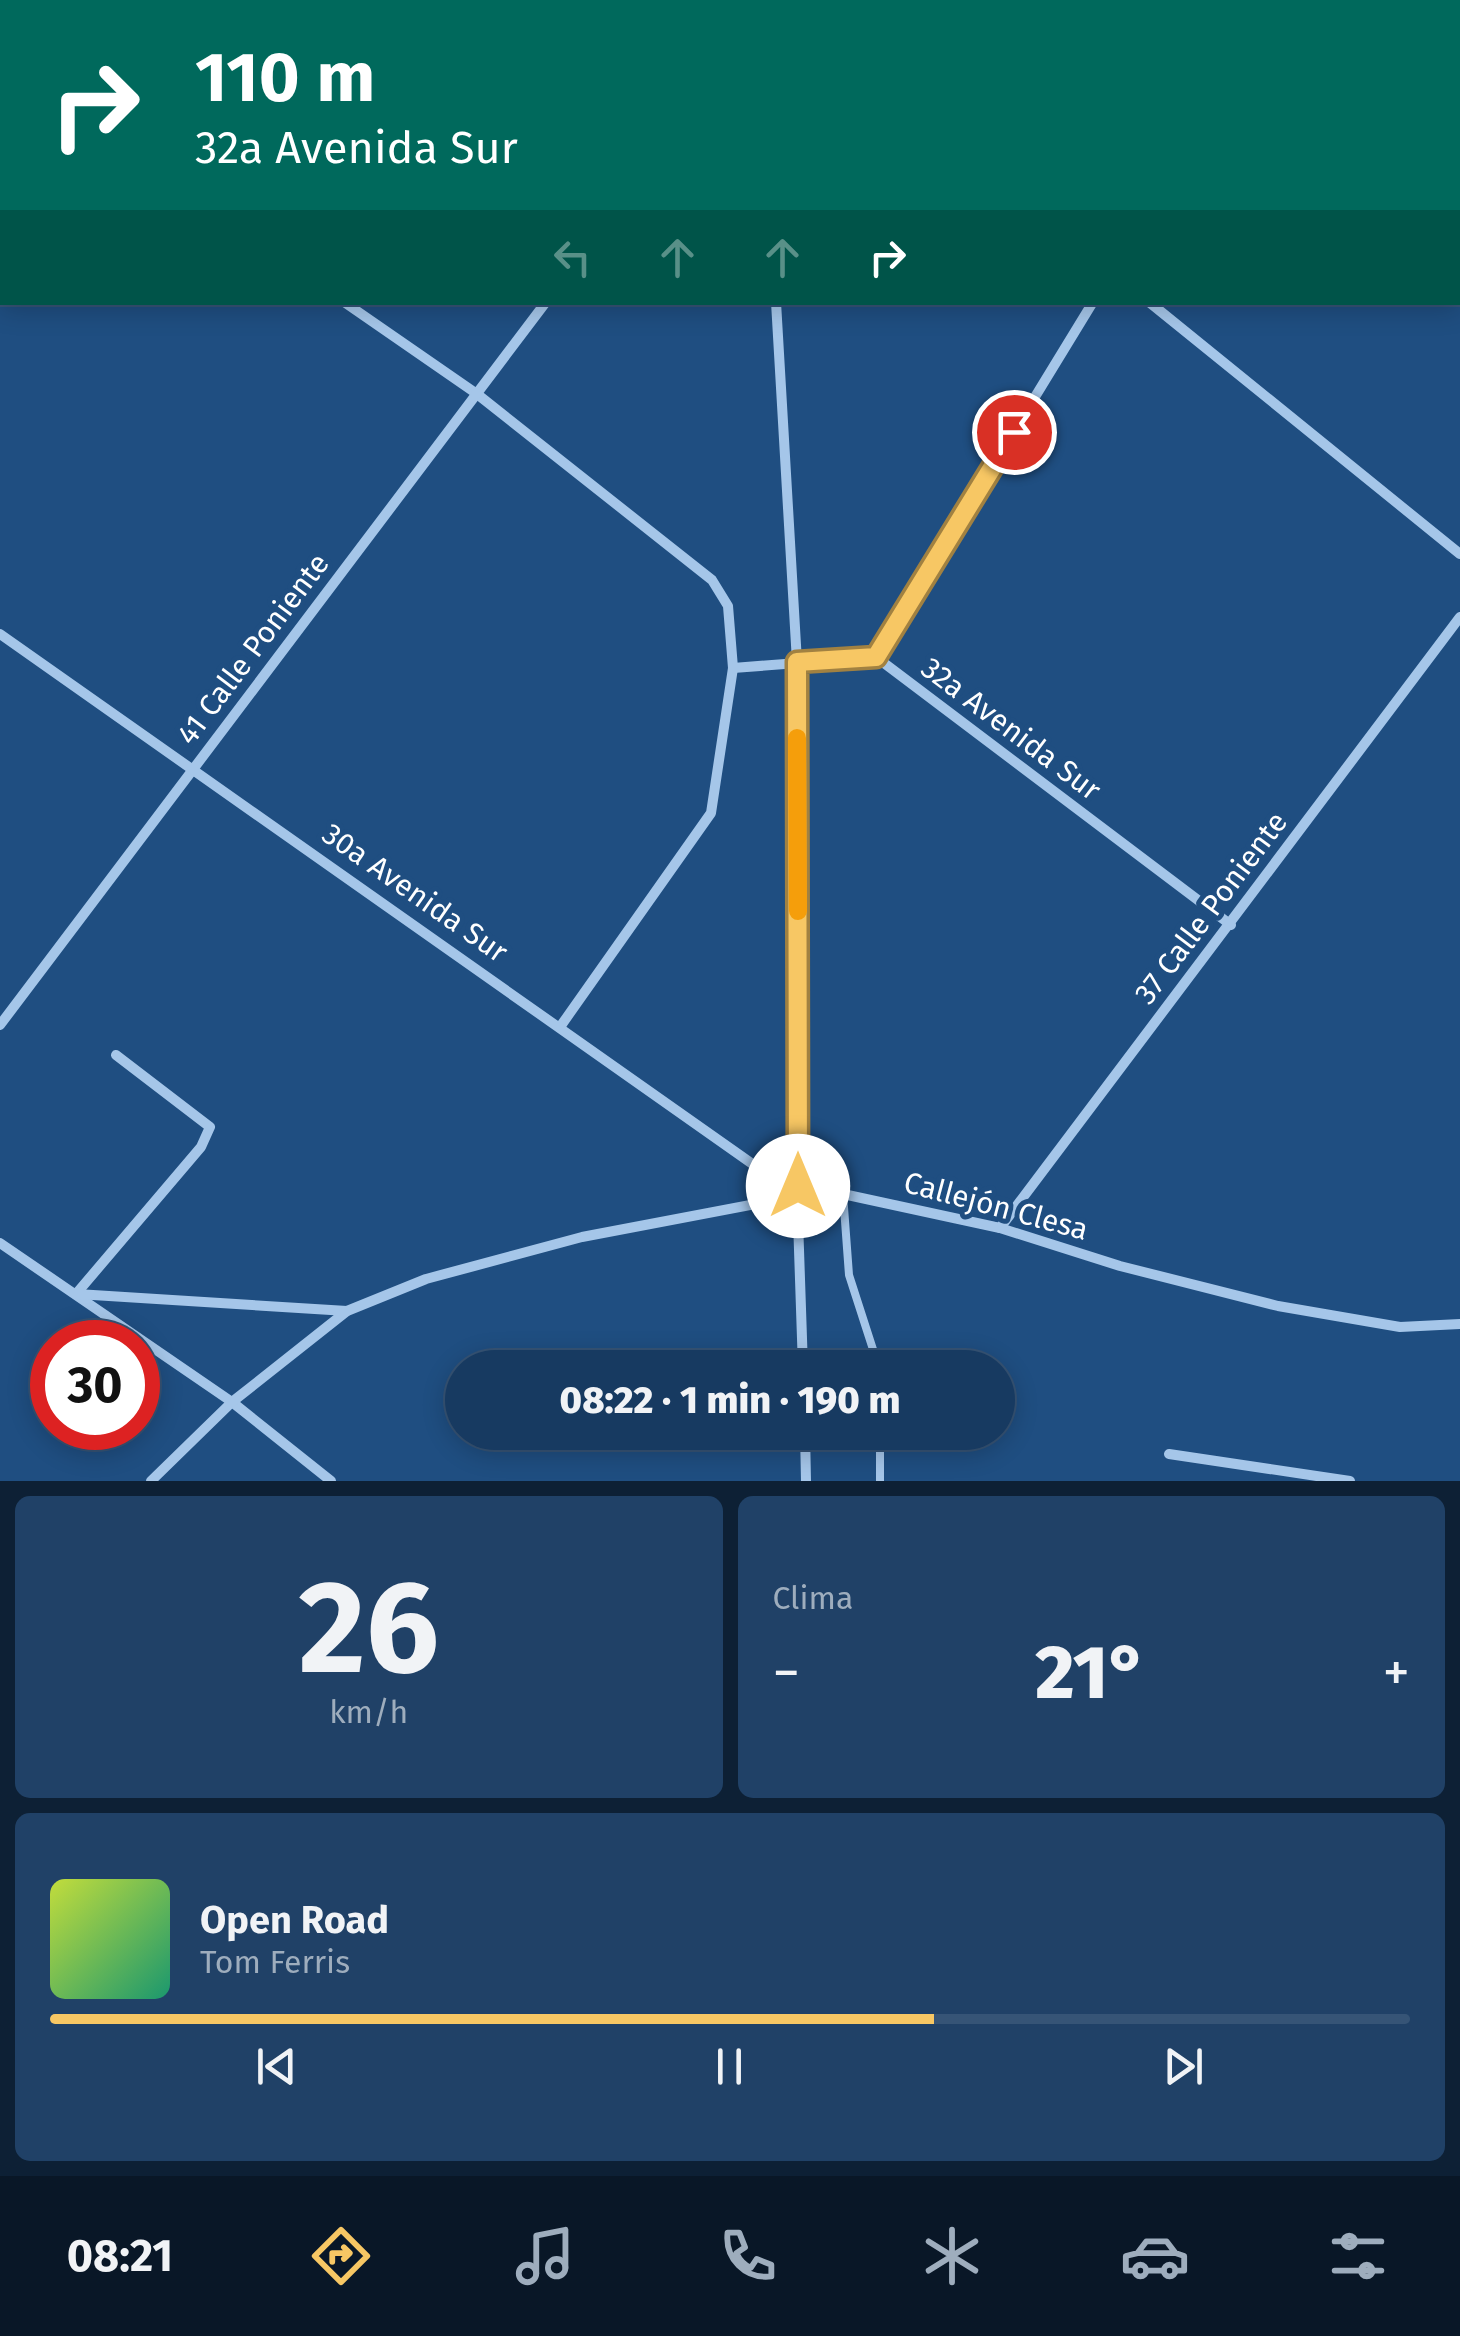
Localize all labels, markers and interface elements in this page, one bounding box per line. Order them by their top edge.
text: 110 m [195,36,375,120]
icon: right [30,40,160,170]
text: 32a Avenida Sur [195,121,518,175]
icon: left [545,230,600,285]
icon: ahead [650,230,705,285]
icon: ahead [755,230,810,285]
icon: right [860,230,915,285]
pin [972,390,1057,475]
icon: arrive [987,405,1042,460]
street label: 41 Calle Poniente [169,546,337,752]
street label: 32a Avenida Sur [914,650,1108,808]
street label: 37 Calle Poniente [1127,805,1295,1011]
street label: 30a Avenida Sur [315,816,515,970]
position arrow [746,1134,850,1238]
street label: Callejón Clesa [900,1164,1092,1248]
speed limit sign: 30 [30,1320,160,1450]
text: 08:22 · 1 min · 190 m [560,1377,900,1423]
text: 26 [298,1550,439,1706]
text: Clima [773,1579,853,1617]
text: 21° [1035,1628,1147,1718]
text: − [773,1640,800,1706]
text: + [1383,1640,1410,1706]
text: km/h [329,1693,408,1731]
text: Open Road [200,1897,389,1943]
text: Tom Ferris [200,1943,350,1981]
icon: previous [249,2039,304,2094]
icon: pause [702,2039,757,2094]
icon: next [1156,2039,1211,2094]
icon: directions [306,2221,376,2291]
icon: music [510,2221,580,2291]
icon: phone [713,2221,783,2291]
icon: climate [917,2221,987,2291]
icon: car [1120,2221,1190,2291]
icon: filters [1323,2221,1393,2291]
text: 08:21 [67,2229,173,2283]

